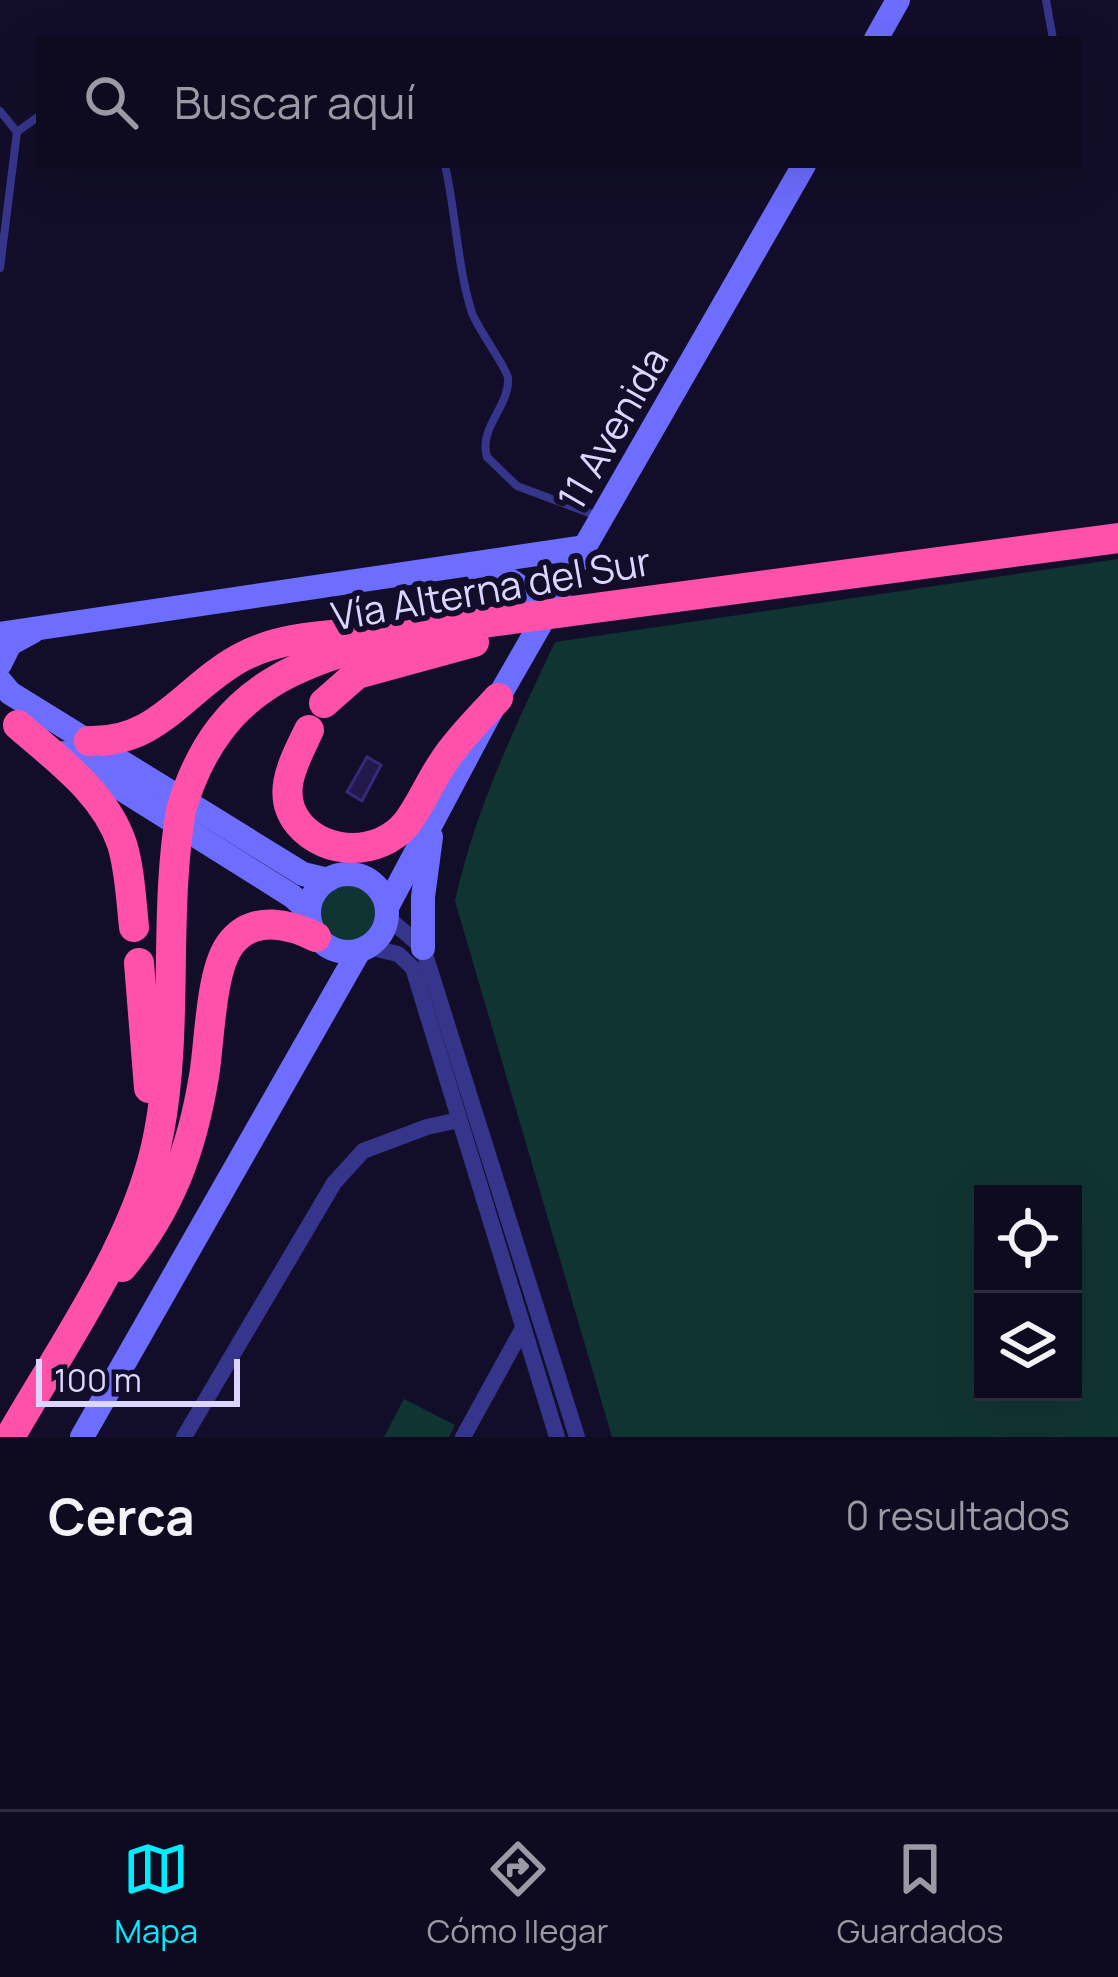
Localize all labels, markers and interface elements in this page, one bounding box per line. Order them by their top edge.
search box [36,36,1082,168]
icon: search [78,69,144,135]
text: Buscar aquí [174,71,416,133]
street label: 11 Avenida [544,337,680,519]
street label: Vía Alterna del Sur [327,533,655,643]
map controls [974,1185,1082,1401]
button: locate [974,1185,1082,1293]
button: layers [974,1293,1082,1401]
scale bar [36,1353,240,1406]
text: 100 m [54,1357,142,1402]
text: Cerca [48,1481,195,1550]
text: 0 resultados [845,1488,1070,1542]
tab: Mapa [114,1836,198,1953]
tab: Cómo llegar [427,1836,608,1953]
tab: Guardados [837,1836,1004,1953]

